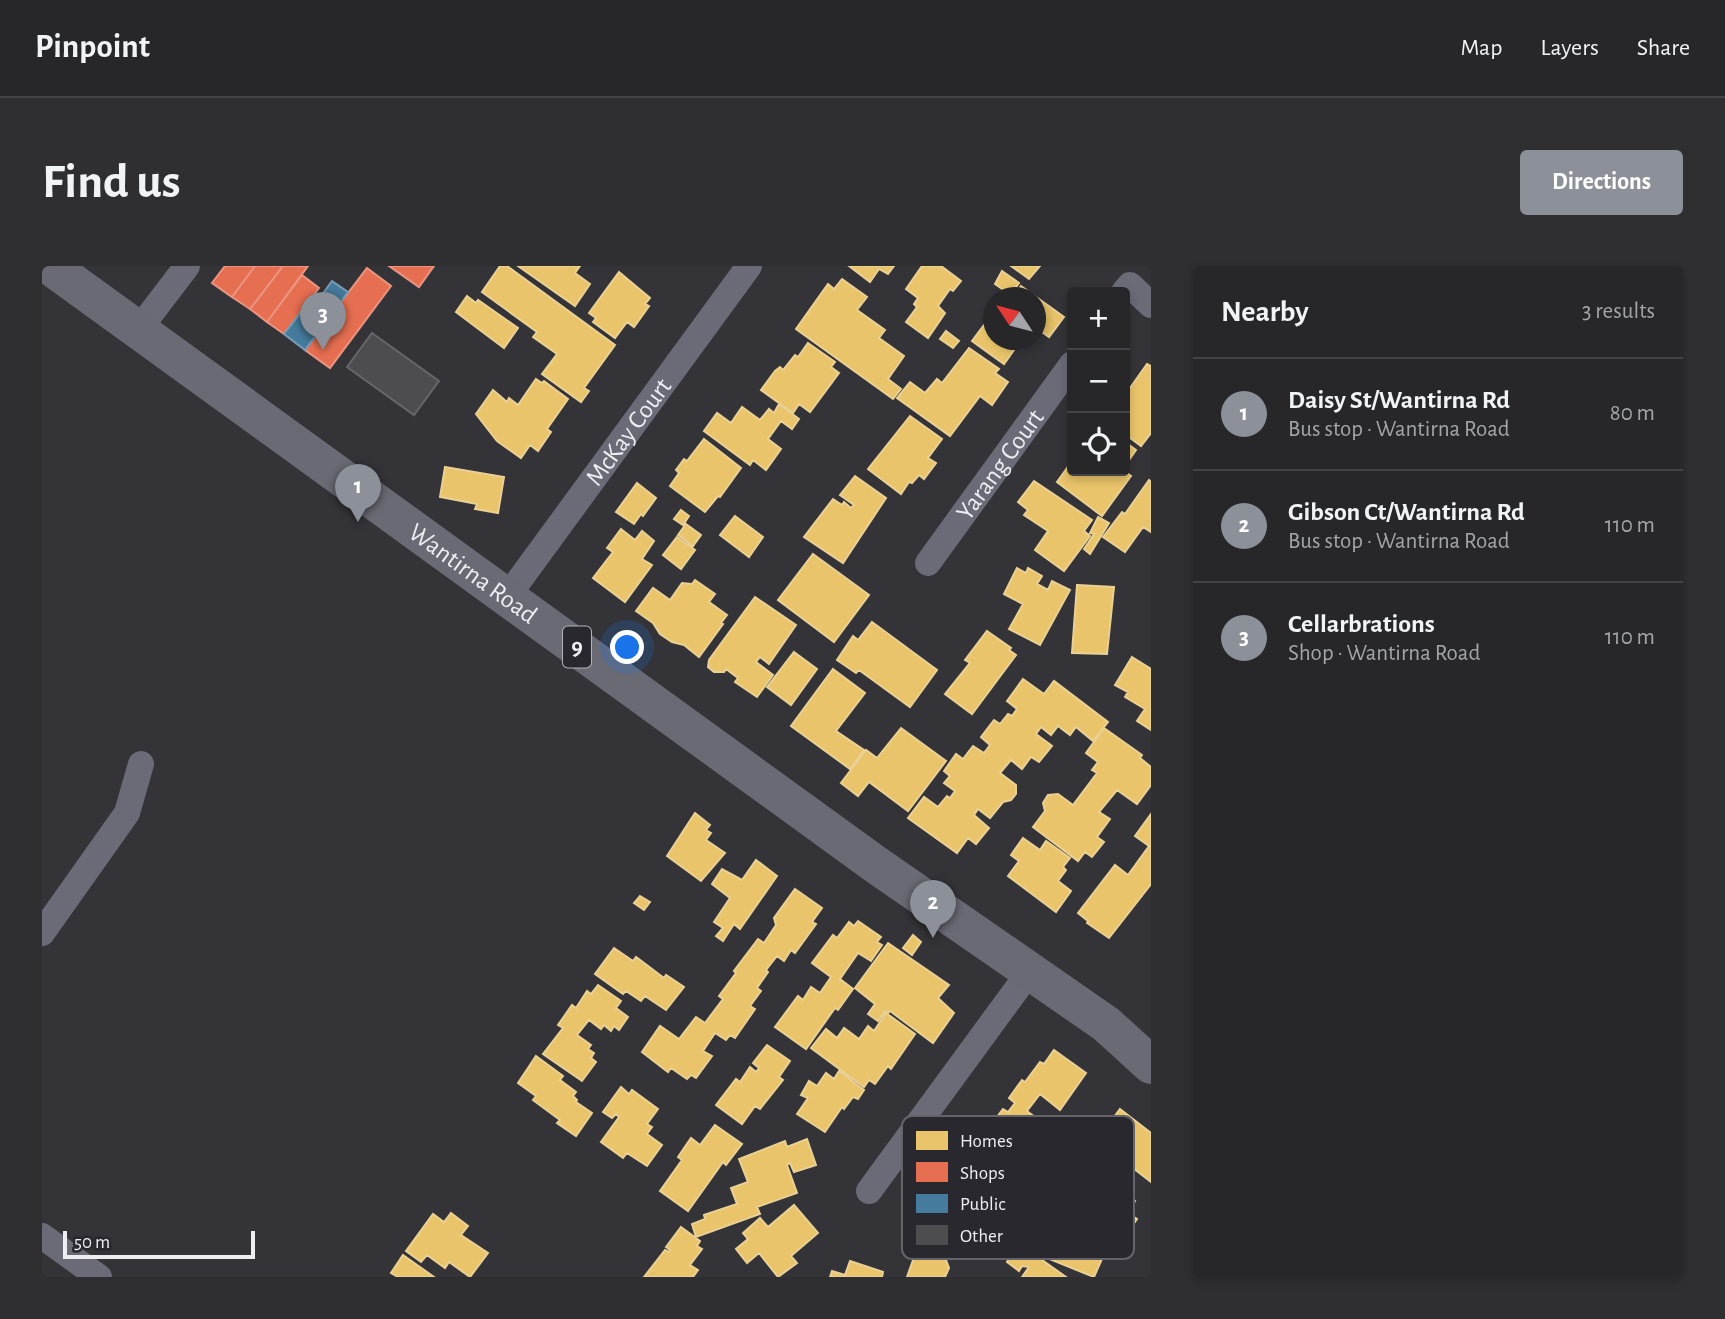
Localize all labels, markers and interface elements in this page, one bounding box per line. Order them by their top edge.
text: Pinpoint [35,31,150,64]
text: Map [1460,36,1502,60]
text: Layers [1540,36,1599,60]
text: Share [1637,36,1690,60]
button: Directions [1520,150,1683,215]
text: Find us [42,158,181,207]
north arrow [983,287,1046,350]
map controls [1067,287,1130,476]
button: + [1067,287,1130,350]
pin: 3 [300,292,346,350]
text: Nearby [1221,297,1309,327]
text: 3 results [1582,300,1655,323]
button: − [1067,350,1130,413]
street label: McKay Court [581,374,676,491]
text: Daisy St/Wantirna Rd [1288,387,1510,413]
text: 1 [1240,402,1248,425]
text: 80 m [1610,402,1655,425]
street label: Yarang Court [952,405,1049,525]
button: locate [1067,413,1130,476]
text: Bus stop · Wantirna Road [1288,418,1510,441]
pin: 1 [335,464,381,522]
text: Gibson Ct/Wantirna Rd [1288,499,1525,525]
text: 2 [1239,514,1249,537]
text: 110 m [1605,514,1655,537]
street label: Wantirna Road [404,519,542,629]
text: Bus stop · Wantirna Road [1288,530,1510,553]
text: Cellarbrations [1288,611,1435,637]
road number: 9 [563,626,591,668]
text: 3 [1239,626,1249,649]
text: 110 m [1605,626,1655,649]
your location [610,630,644,664]
text: Shop · Wantirna Road [1288,642,1480,665]
pin: 2 [910,880,956,938]
legend [902,1116,1134,1259]
text: Homes [960,1132,1013,1151]
text: Shops [960,1164,1005,1183]
text: Public [960,1195,1006,1214]
text: Other [960,1227,1003,1246]
scale bar [63,1228,256,1260]
text: 50 m [74,1233,110,1252]

